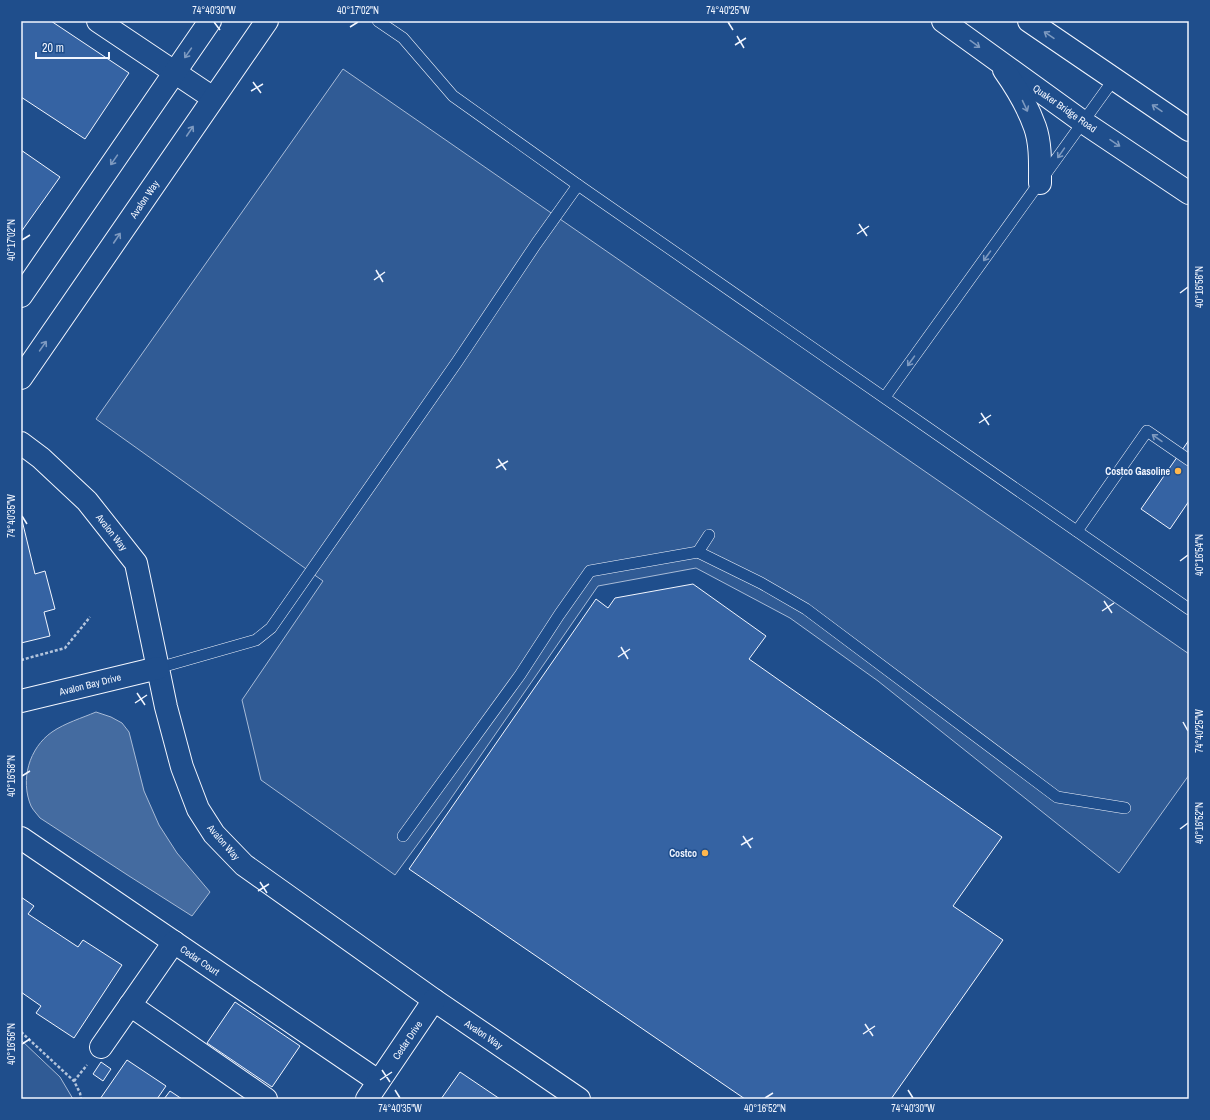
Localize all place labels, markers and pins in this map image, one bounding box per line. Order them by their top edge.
place label: Costco Gasoline [1105,465,1170,478]
marker: Costco Gasoline [1173,466,1183,476]
place label: Costco [669,847,697,860]
marker: Costco [700,848,710,858]

